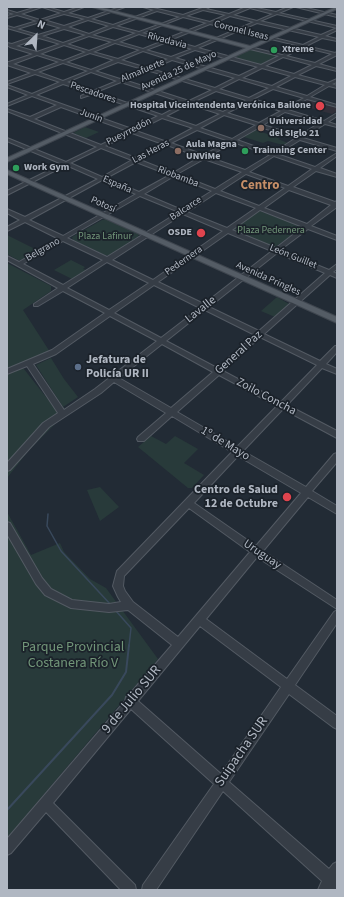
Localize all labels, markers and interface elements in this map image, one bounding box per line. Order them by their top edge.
north arrow [16,16,56,56]
text: N [35,16,48,33]
street label: Coronel Iseas [212,18,270,44]
street label: Rivadavia [146,30,188,52]
place label: Xtreme [282,44,314,56]
marker: Xtreme [269,45,279,55]
street label: Avenida 25 de Mayo [139,48,219,94]
street label: Almafuerte [119,56,167,86]
street label: Pescadores [69,80,117,106]
place label: Hospital Viceintendenta Verónica Bailone [130,100,311,112]
marker: Hospital Viceintendenta Verónica Bailone [314,100,326,112]
street label: Junín [78,106,104,126]
street label: Pueyrredón [104,116,154,148]
place label: Universidad del SIglo 21 [269,116,322,140]
marker: Universidad del SIglo 21 [256,123,266,133]
street label: Las Heras [131,137,171,167]
place label: Aula Magna UNViMe [186,139,237,162]
place label: Trainning Center [253,145,327,157]
marker: Aula Magna UNViMe [173,146,183,156]
marker: Trainning Center [240,146,250,156]
place label: Work Gym [24,162,69,174]
marker: Work Gym [11,163,21,173]
street label: Riobamba [156,164,200,190]
street label: España [101,174,133,196]
district label: Centro [241,178,279,194]
street label: Potosí [89,194,117,216]
street label: Balcarce [168,194,204,224]
park label: Plaza Pedernera [237,225,305,237]
place label: OSDE [168,227,192,239]
marker: OSDE [195,227,207,239]
park label: Plaza Lafinur [78,231,132,243]
street label: Belgrano [24,235,62,265]
street label: León Guillet [268,242,318,272]
street label: Pedernera [163,244,205,278]
street label: Avenida Pringles [234,259,302,299]
street label: Lavalle [183,293,219,327]
street label: General Paz [212,328,266,378]
place label: Jefatura de Policía UR II [86,353,149,381]
marker: Jefatura de Policía UR II [73,362,83,372]
street label: Zoilo Concha [234,375,298,419]
street label: 1º de Mayo [198,424,252,464]
place label: Centro de Salud 12 de Octubre [194,483,278,511]
marker: Centro de Salud 12 de Octubre [281,491,293,503]
street label: Uruguay [240,537,284,573]
park label: Parque Provincial Costanera Río V [22,640,124,672]
street label: 9 de Julio SUR [99,663,165,737]
street label: Suipacha SUR [212,714,272,790]

